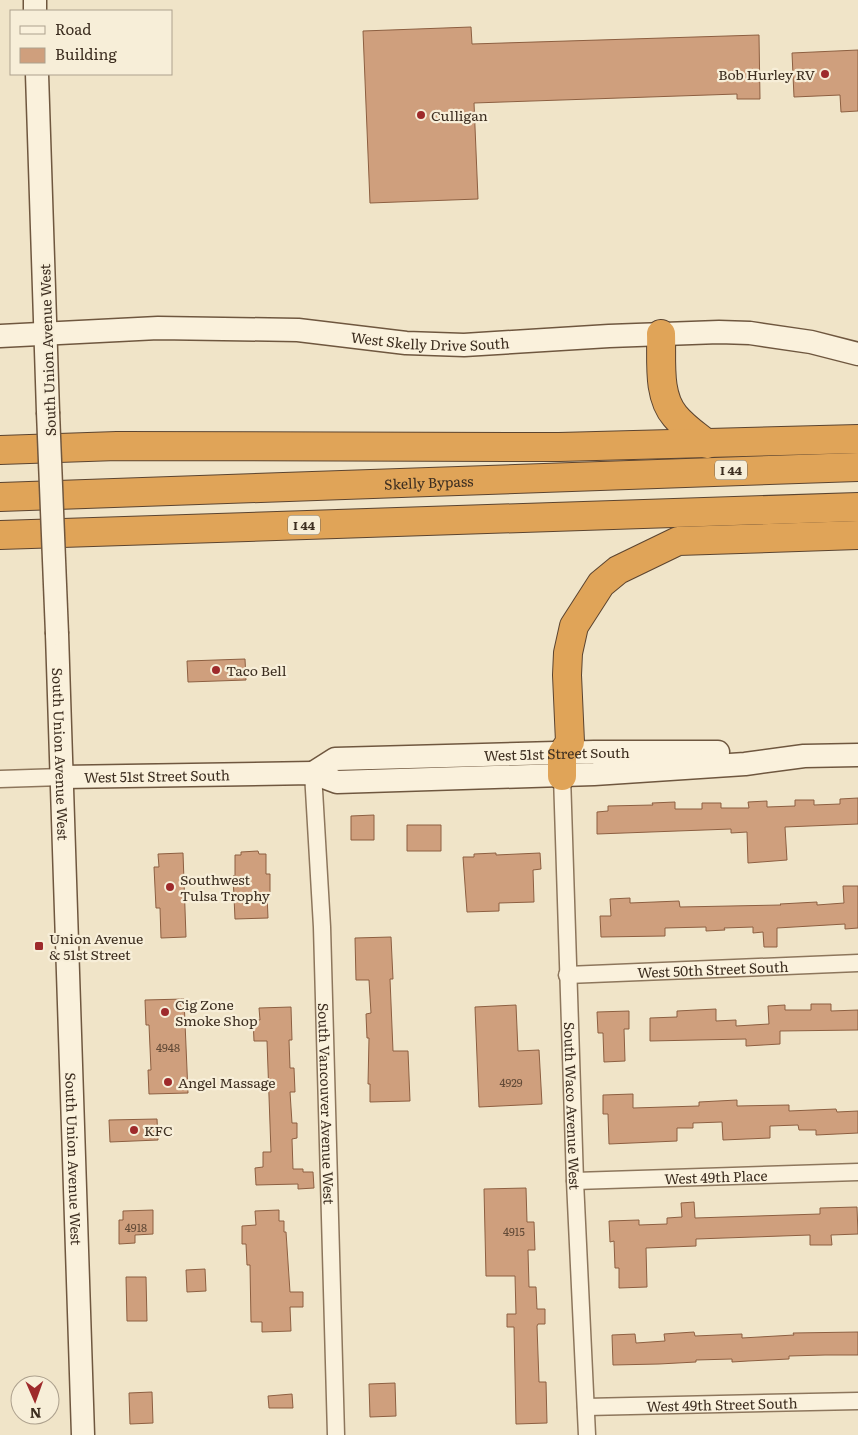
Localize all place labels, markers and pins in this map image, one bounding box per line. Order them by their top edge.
place label: Bob Hurley RV [718,64,816,84]
marker: Bob Hurley RV [819,68,831,80]
place label: Culligan [431,105,488,125]
marker: Culligan [415,109,427,121]
place label: Taco Bell [226,660,287,680]
marker: Taco Bell [210,664,222,676]
place label: Southwest Tulsa Trophy [180,869,271,905]
marker: Southwest Tulsa Trophy [164,881,176,893]
place label: Union Avenue & 51st Street [49,928,143,964]
marker: Union Avenue & 51st Street [33,940,45,952]
place label: Cig Zone Smoke Shop [175,994,258,1030]
marker: Cig Zone Smoke Shop [159,1006,171,1018]
place label: Angel Massage [178,1072,276,1092]
marker: Angel Massage [162,1076,174,1088]
place label: KFC [144,1120,173,1140]
marker: KFC [128,1124,140,1136]

